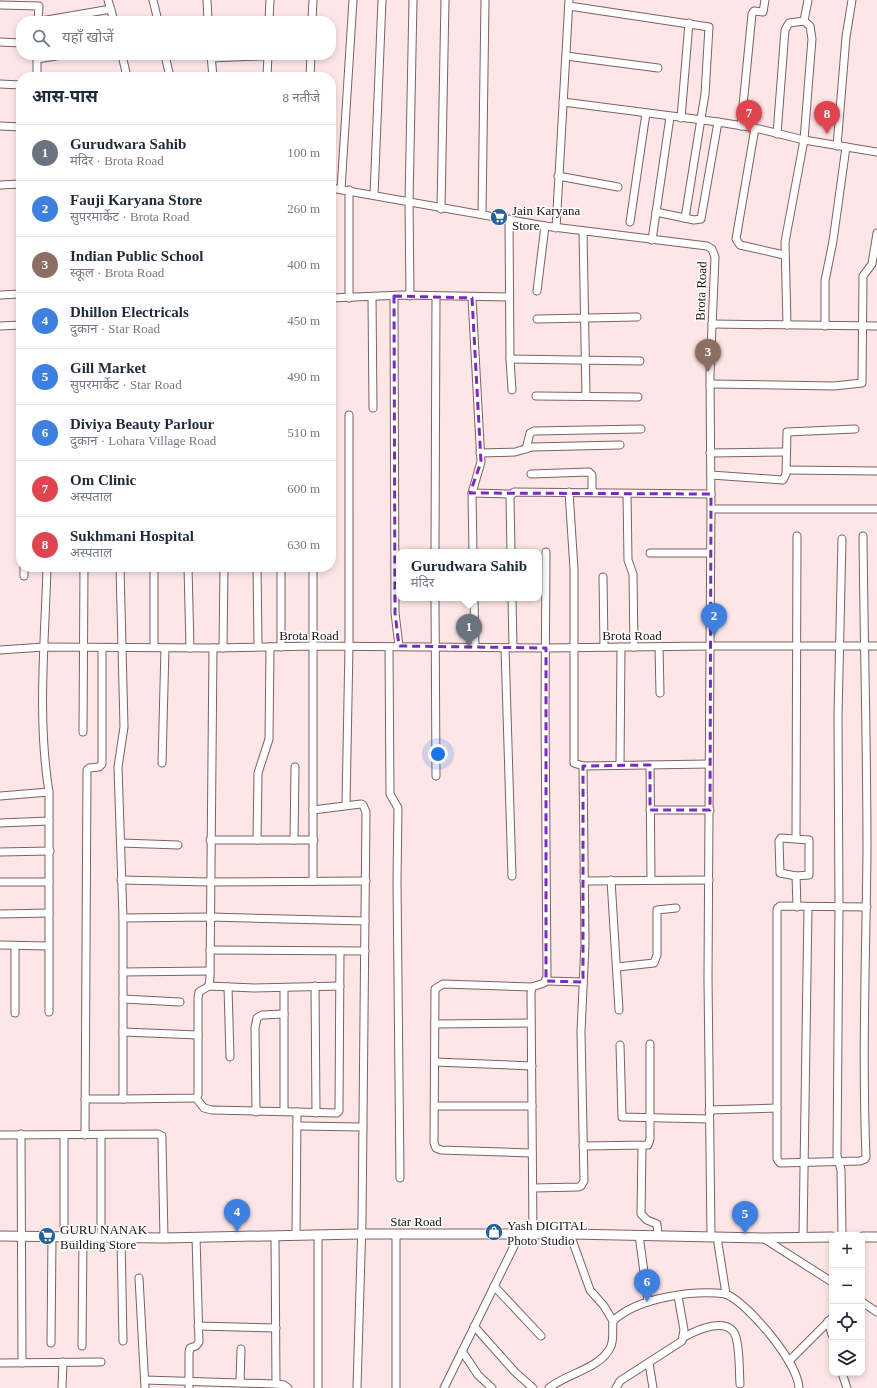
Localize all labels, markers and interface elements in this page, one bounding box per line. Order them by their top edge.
search box [16,16,336,60]
icon: search [30,27,52,49]
text: यहाँ खोजें [62,29,114,45]
text: आस-पास [32,87,98,106]
text: 8 नतीजे [283,90,320,105]
pin: 7 [736,100,762,133]
pin: 8 [814,101,840,134]
text: Gurudwara Sahib [70,136,186,152]
text: 1 [42,145,48,160]
text: 100 m [287,145,320,160]
text: मंदिर · Brota Road [70,153,164,168]
text: Fauji Karyana Store [70,192,202,208]
text: 2 [42,201,48,216]
text: 260 m [287,201,320,216]
place label: Jain Karyana Store [512,203,580,233]
supermarket icon: Jain Karyana Store [489,207,509,227]
text: सुपरमार्केट · Brota Road [70,209,190,224]
text: Indian Public School [70,248,203,264]
text: 3 [42,257,48,272]
text: 400 m [287,257,320,272]
street label: Brota Road [692,260,710,321]
text: स्कूल · Brota Road [70,265,164,280]
text: Dhillon Electricals [70,304,189,320]
text: 4 [42,313,48,328]
text: 450 m [287,313,320,328]
text: दुकान · Star Road [70,321,160,336]
pin: 3 [695,339,721,372]
text: Gill Market [70,360,146,376]
text: 5 [42,369,48,384]
text: 490 m [287,369,320,384]
text: सुपरमार्केट · Star Road [70,377,182,392]
text: Diviya Beauty Parlour [70,416,214,432]
text: 6 [42,425,48,440]
text: 510 m [287,425,320,440]
text: दुकान · Lohara Village Road [70,433,216,448]
text: Om Clinic [70,472,136,488]
text: 7 [42,481,48,496]
text: 600 m [287,481,320,496]
text: अस्पताल [70,489,112,504]
text: Sukhmani Hospital [70,528,194,544]
text: 8 [42,537,48,552]
text: 630 m [287,537,320,552]
text: अस्पताल [70,545,112,560]
popup [396,549,542,601]
text: Gurudwara Sahib [411,558,527,574]
text: मंदिर [411,575,434,590]
pin: 2 [701,603,727,636]
pin: 1 [456,614,482,647]
street label: Brota Road [279,628,339,643]
street label: Brota Road [602,628,662,643]
your location [428,744,448,764]
pin: 4 [224,1199,250,1232]
pin: 5 [732,1201,758,1234]
street label: Star Road [390,1214,442,1229]
place label: Yash DIGITAL Photo Studio [507,1218,587,1248]
place label: GURU NANAK Building Store [60,1222,148,1252]
shop icon: Yash DIGITAL Photo Studio [484,1222,504,1242]
supermarket icon: GURU NANAK Building Store [37,1226,57,1246]
map controls [829,1232,865,1376]
button: + [829,1232,865,1268]
button: − [829,1268,865,1304]
pin: 6 [634,1269,660,1302]
button: locate [829,1304,865,1340]
button: layers [829,1340,865,1376]

